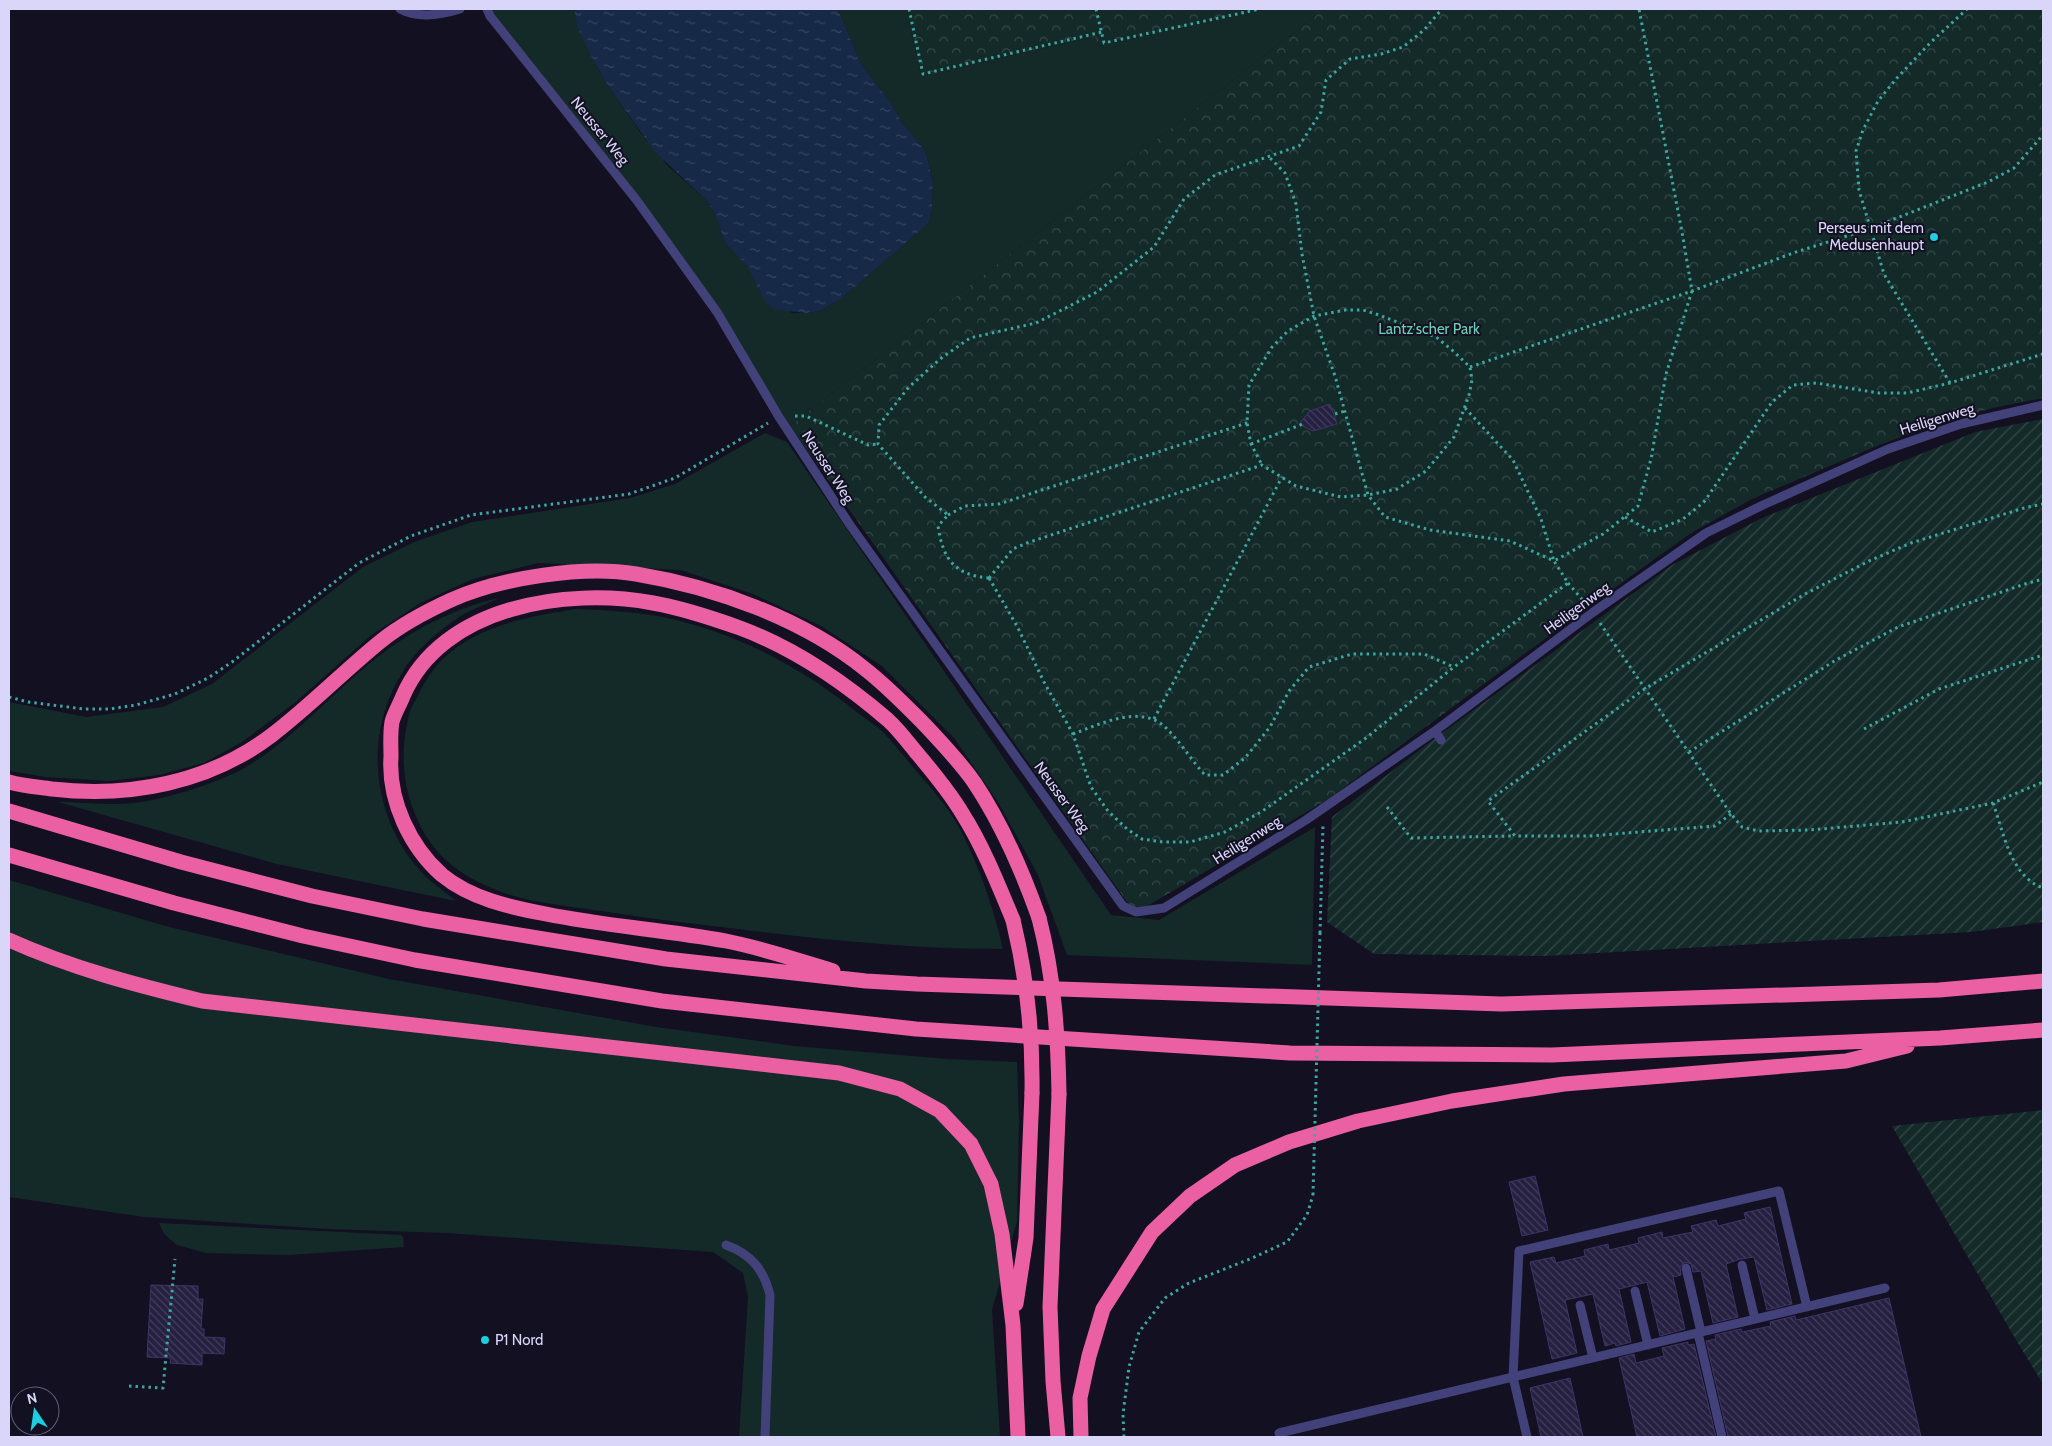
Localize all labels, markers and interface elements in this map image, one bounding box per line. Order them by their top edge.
street label: Neusser Weg [567,93,633,169]
place label: Perseus mit dem Medusenhaupt [1818,219,1924,254]
marker: Perseus mit dem Medusenhaupt [1928,231,1940,243]
park label: Lantz'scher Park [1378,320,1480,338]
street label: Heiligenweg [1897,399,1977,439]
street label: Neusser Weg [798,427,858,507]
street label: Heiligenweg [1540,578,1614,638]
street label: Neusser Weg [1030,758,1094,836]
street label: Heiligenweg [1209,812,1285,868]
place label: P1 Nord [495,1331,543,1349]
marker: P1 Nord [479,1334,491,1346]
north arrow [10,1386,60,1436]
text: N [25,1388,39,1408]

